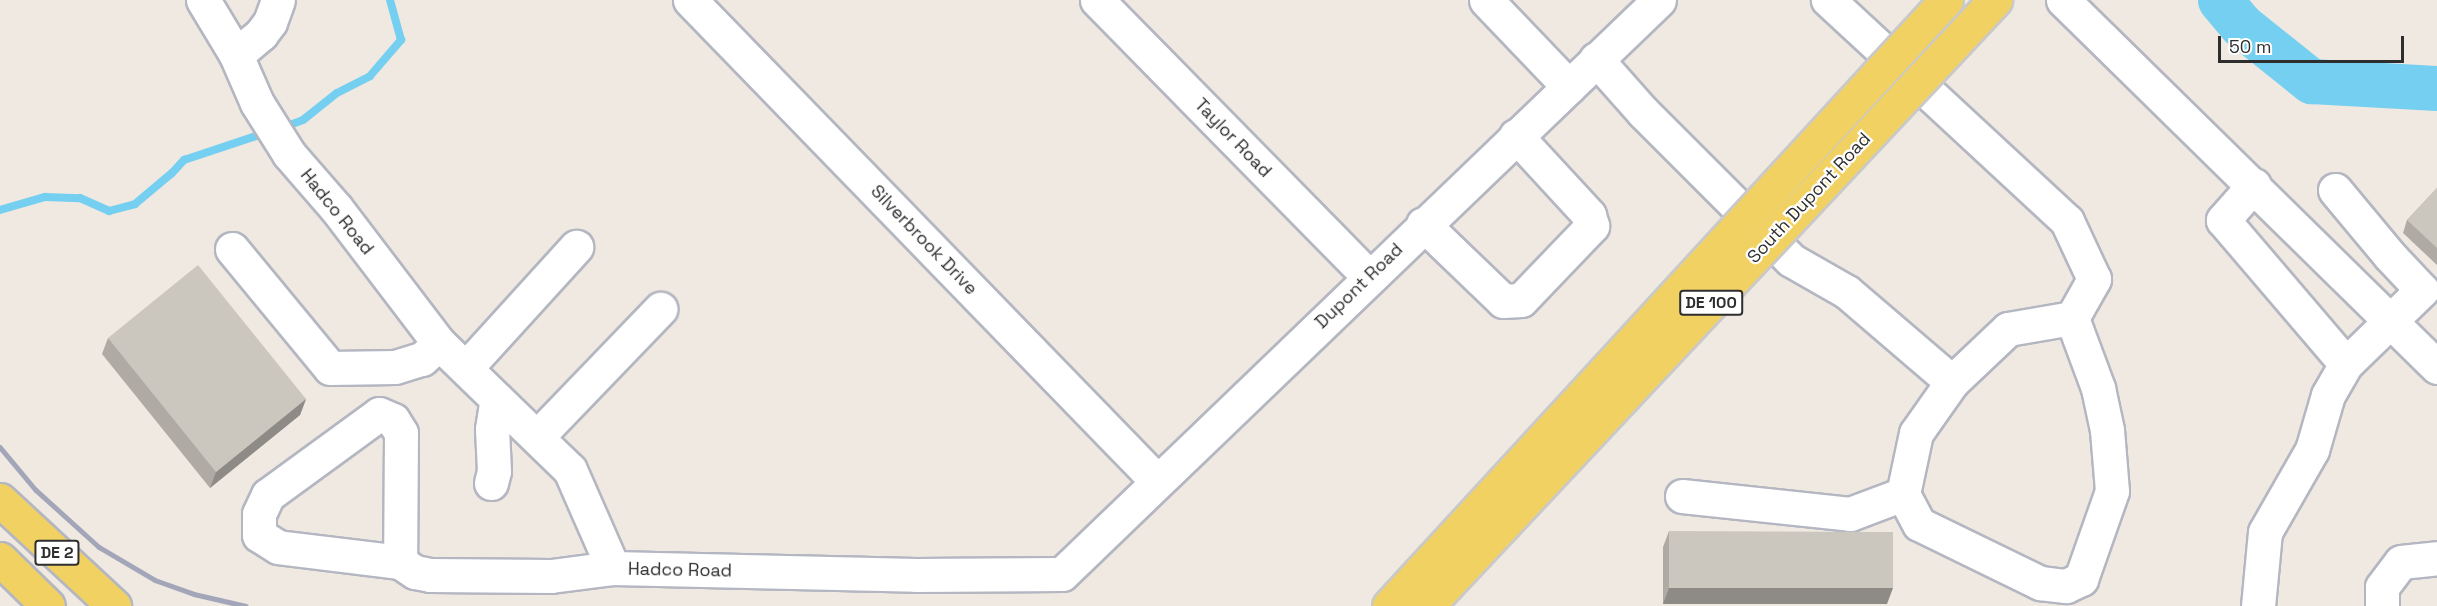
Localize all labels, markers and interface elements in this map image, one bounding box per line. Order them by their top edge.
scale bar [2221,24,2407,62]
text: 50 m [2229,35,2271,58]
street label: Taylor Road [1190,94,1276,182]
street label: South Dupont Road [1743,128,1875,268]
street label: Hadco Road [296,165,378,259]
street label: Silverbrook Drive [866,181,982,299]
street label: Dupont Road [1311,239,1407,333]
road number: DE 100 [1678,290,1744,316]
road number: DE 2 [33,540,81,566]
street label: Hadco Road [628,558,732,582]

